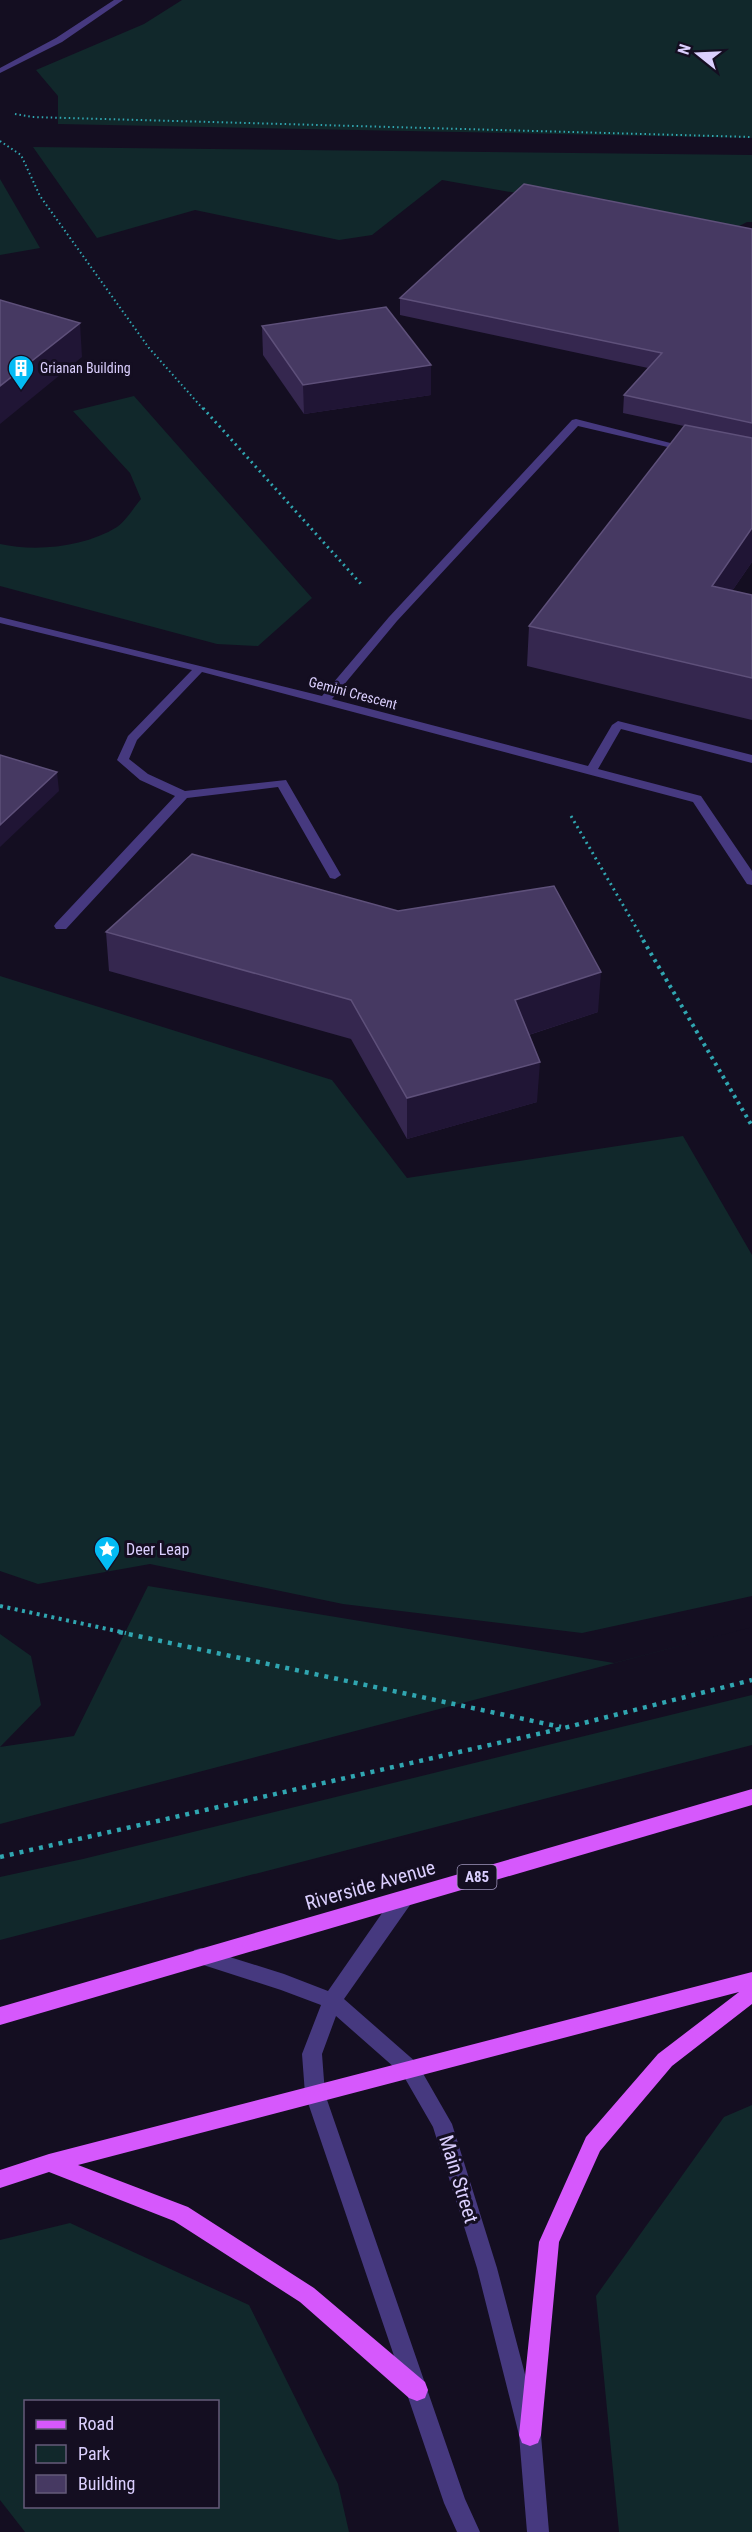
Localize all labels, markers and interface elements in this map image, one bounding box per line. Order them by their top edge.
north arrow [668,24,728,84]
text: N [674,42,695,57]
building icon: Grianan Building [6,353,36,391]
place label: Grianan Building [40,360,131,376]
street label: Gemini Crescent [307,674,399,712]
place icon: Deer Leap [92,1534,122,1572]
place label: Deer Leap [126,1540,189,1559]
street label: Riverside Avenue [302,1855,438,1915]
road number: A85 [458,1865,496,1889]
street label: Main Street [434,2132,484,2226]
legend [24,2400,219,2508]
text: Road [78,2413,114,2434]
text: Park [78,2443,110,2464]
text: Building [78,2473,135,2494]

